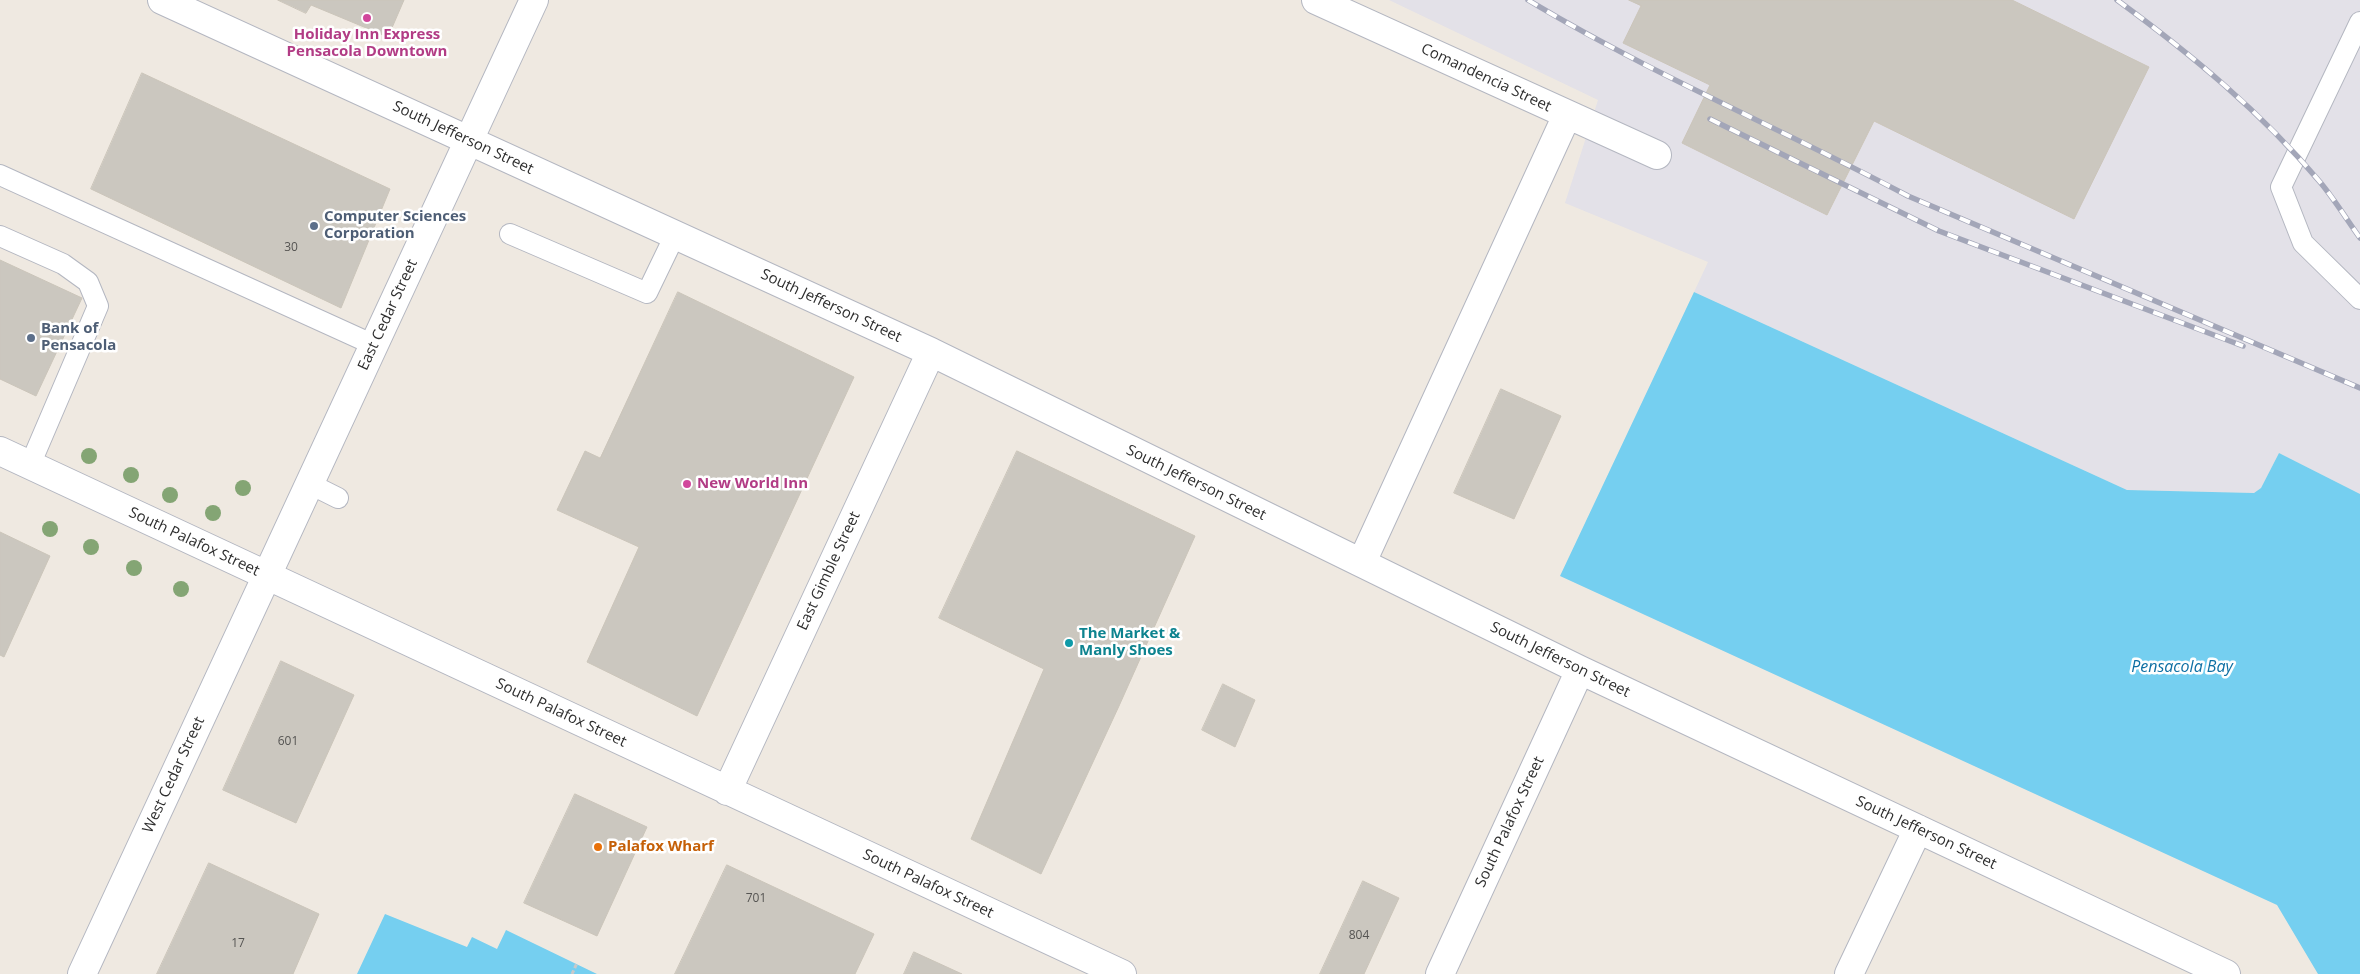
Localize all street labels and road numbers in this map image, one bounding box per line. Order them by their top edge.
street label: Comandencia Street [1418,40,1554,116]
street label: South Jefferson Street [390,97,536,179]
street label: East Cedar Street [354,257,422,373]
street label: South Jefferson Street [758,265,904,347]
street label: South Jefferson Street [1123,441,1269,525]
street label: South Palafox Street [126,504,262,580]
street label: East Gimble Street [794,509,864,633]
street label: South Jefferson Street [1487,618,1633,702]
street label: South Palafox Street [493,675,629,751]
street label: West Cedar Street [139,714,209,836]
street label: South Palafox Street [1472,754,1548,890]
street label: South Jefferson Street [1853,792,1999,874]
street label: South Palafox Street [860,846,996,922]

